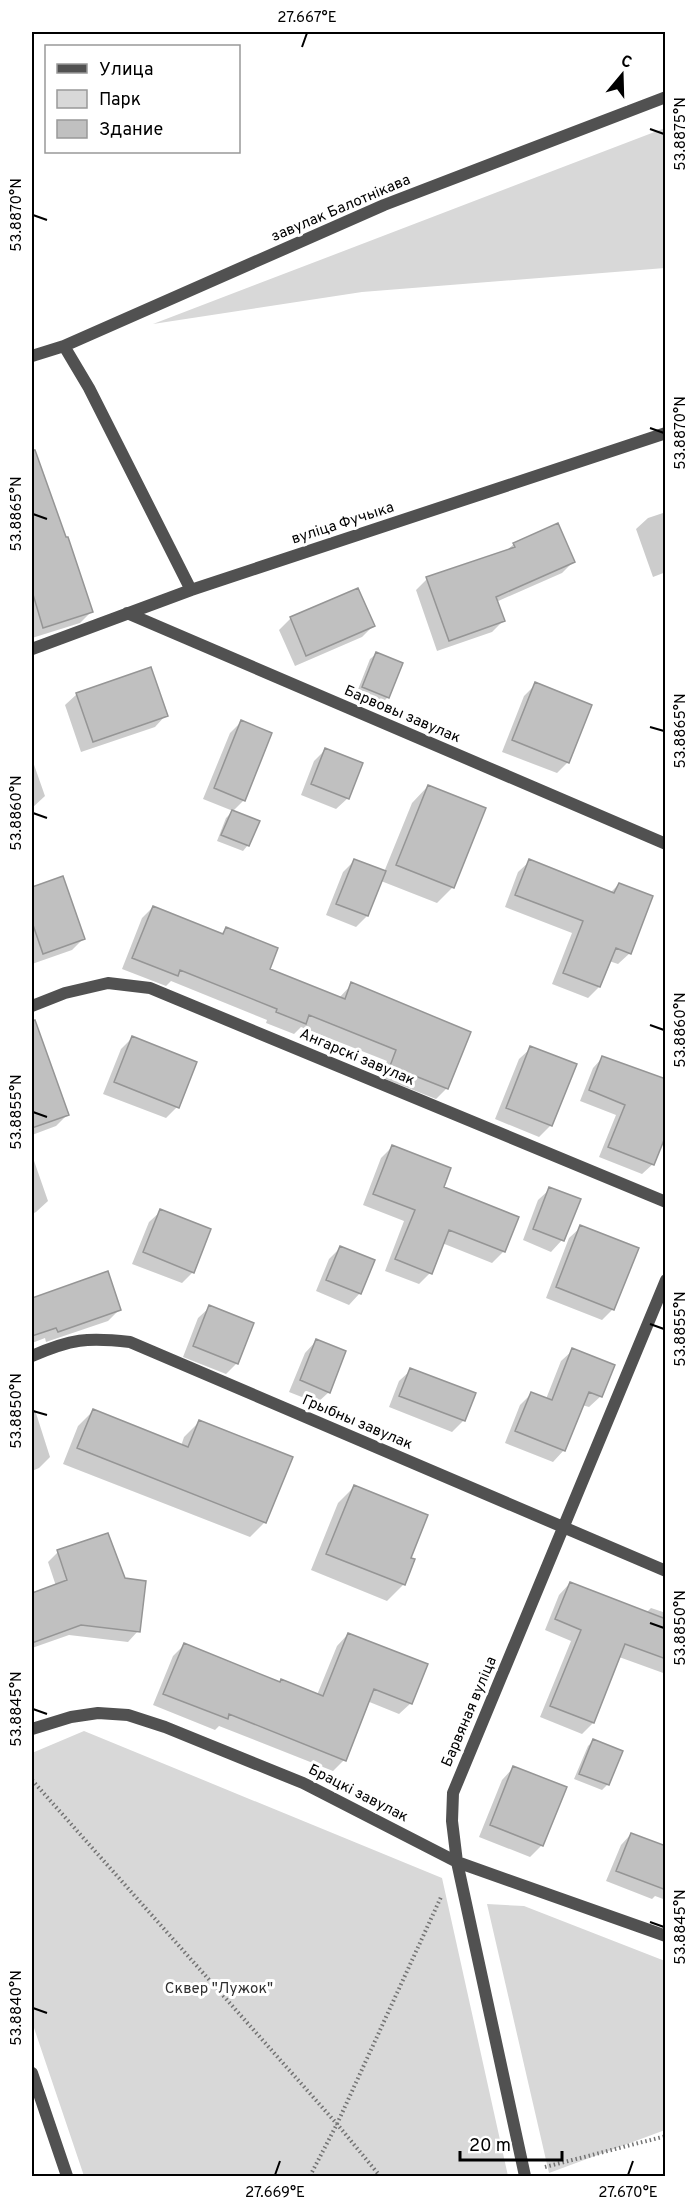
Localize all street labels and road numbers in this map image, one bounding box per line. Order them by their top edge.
street label: завулак Балотнікава [268,171,414,247]
street label: вуліца Фучыка [289,498,397,550]
street label: Барвовы завулак [341,682,463,748]
street label: Ангарскі завулак [296,1025,418,1091]
street label: Грыбны завулак [299,1391,415,1455]
street label: Барвяная вуліца [438,1654,502,1770]
street label: Брацкі завулак [305,1761,411,1827]

